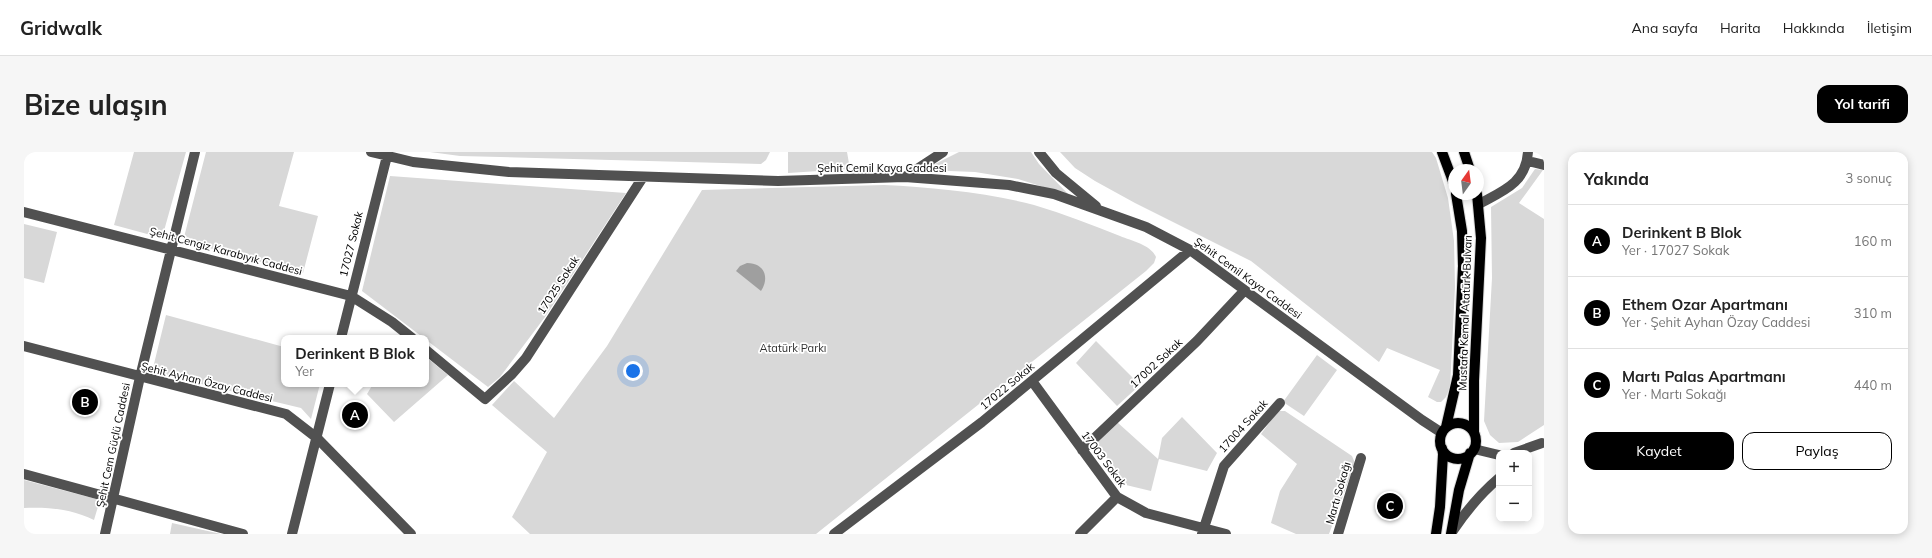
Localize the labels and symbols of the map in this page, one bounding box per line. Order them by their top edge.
street label: Şehit Cemil Kaya Caddesi [817,161,947,175]
north arrow [1448,164,1484,200]
street label: 17027 Sokak [336,210,366,278]
street label: Şehit Cengiz Karabıyık Caddesi [148,224,304,278]
street label: Şehit Cemil Kaya Caddesi [1192,234,1304,322]
street label: Mustafa Kemal Atatürk Bulvarı [1455,235,1475,391]
street label: 17025 Sokak [534,253,582,317]
street label: 17002 Sokak [1127,335,1185,391]
park label: Atatürk Parkı [760,341,826,355]
street label: Şehit Ayhan Özay Caddesi [140,359,274,405]
street label: 17022 Sokak [977,359,1037,413]
your location [623,361,643,381]
street label: Şehit Cem Güçlü Caddesi [93,381,133,509]
pin: B [72,387,98,417]
street label: 17004 Sokak [1215,396,1271,456]
pin: A [342,400,368,430]
street label: 17003 Sokak [1078,428,1130,490]
street label: Martı Sokağı [1322,460,1354,526]
pin: C [1377,491,1403,521]

